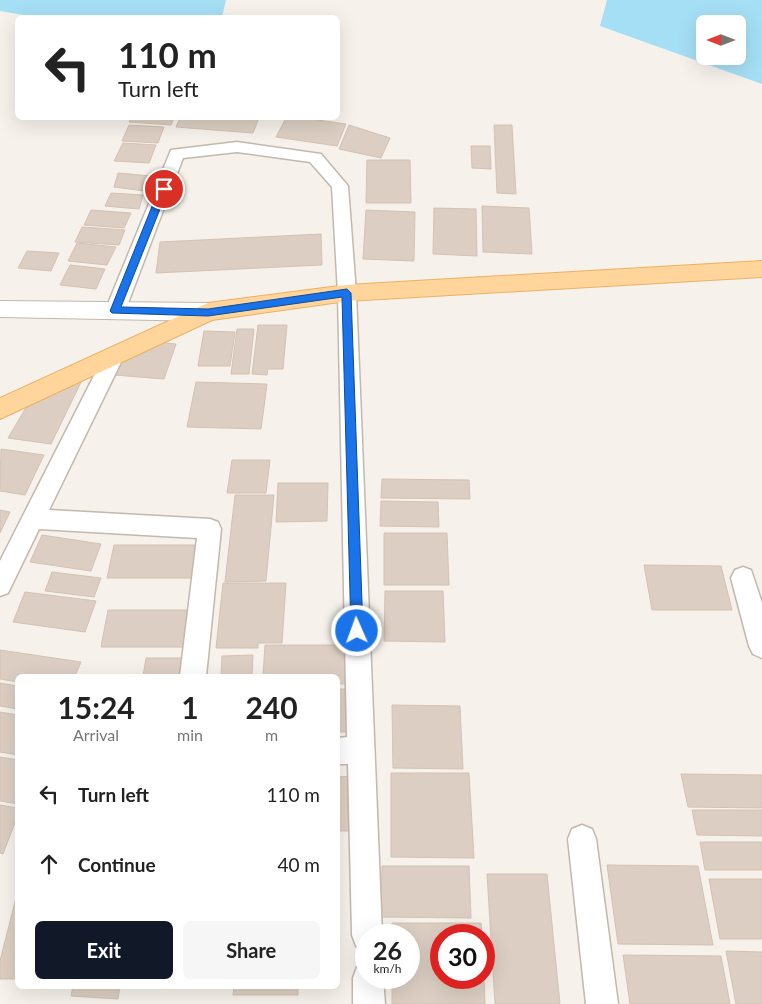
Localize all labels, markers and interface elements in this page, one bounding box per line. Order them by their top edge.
north arrow [696,15,746,65]
map controls [696,15,746,65]
text: 110 m [118,33,217,75]
icon: left [35,35,100,100]
text: Turn left [118,75,199,102]
pin [143,168,185,210]
icon: arrive [150,175,178,203]
position arrow [330,604,382,656]
text: 15:24 [57,689,135,725]
text: 1 [181,689,199,725]
text: 240 [245,689,298,725]
text: Arrival [73,725,119,744]
text: min [177,725,203,744]
text: m [265,725,278,744]
icon: left [35,780,63,808]
text: Turn left [78,783,149,806]
text: 110 m [266,783,320,806]
icon: ahead [35,850,63,878]
text: Continue [78,853,156,876]
text: 40 m [277,853,320,876]
button: Exit [35,921,173,979]
button: Share [183,921,320,979]
speed limit sign: 30 [430,924,495,989]
text: 26 [373,935,402,965]
text: km/h [373,961,402,976]

